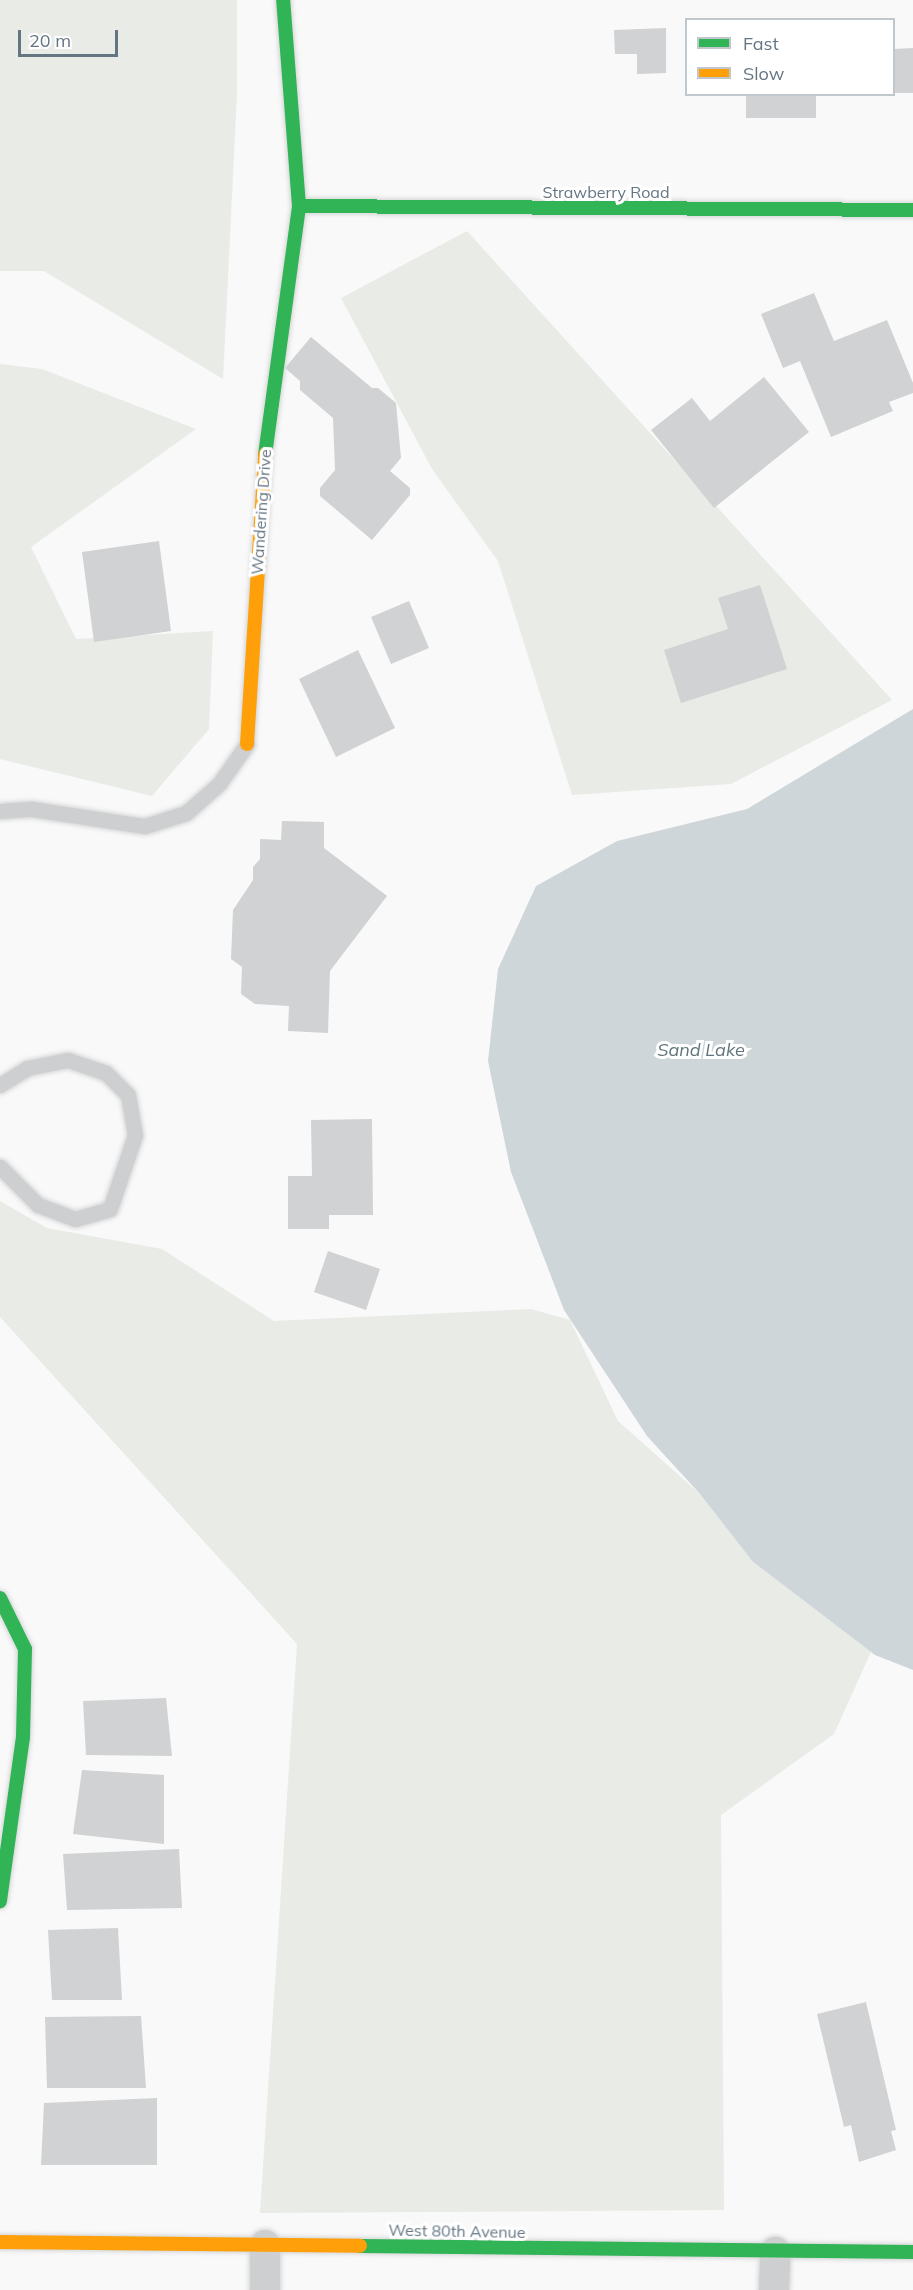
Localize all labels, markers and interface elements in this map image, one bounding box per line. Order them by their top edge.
scale bar [21,18,122,56]
legend [685,18,895,96]
text: 20 m [29,29,71,52]
text: Fast [743,32,779,55]
text: Slow [743,62,784,85]
street label: Strawberry Road [543,182,669,202]
street label: Wandering Drive [247,449,275,575]
water label: Sand Lake [657,1039,745,1061]
street label: West 80th Avenue [388,2220,526,2242]

